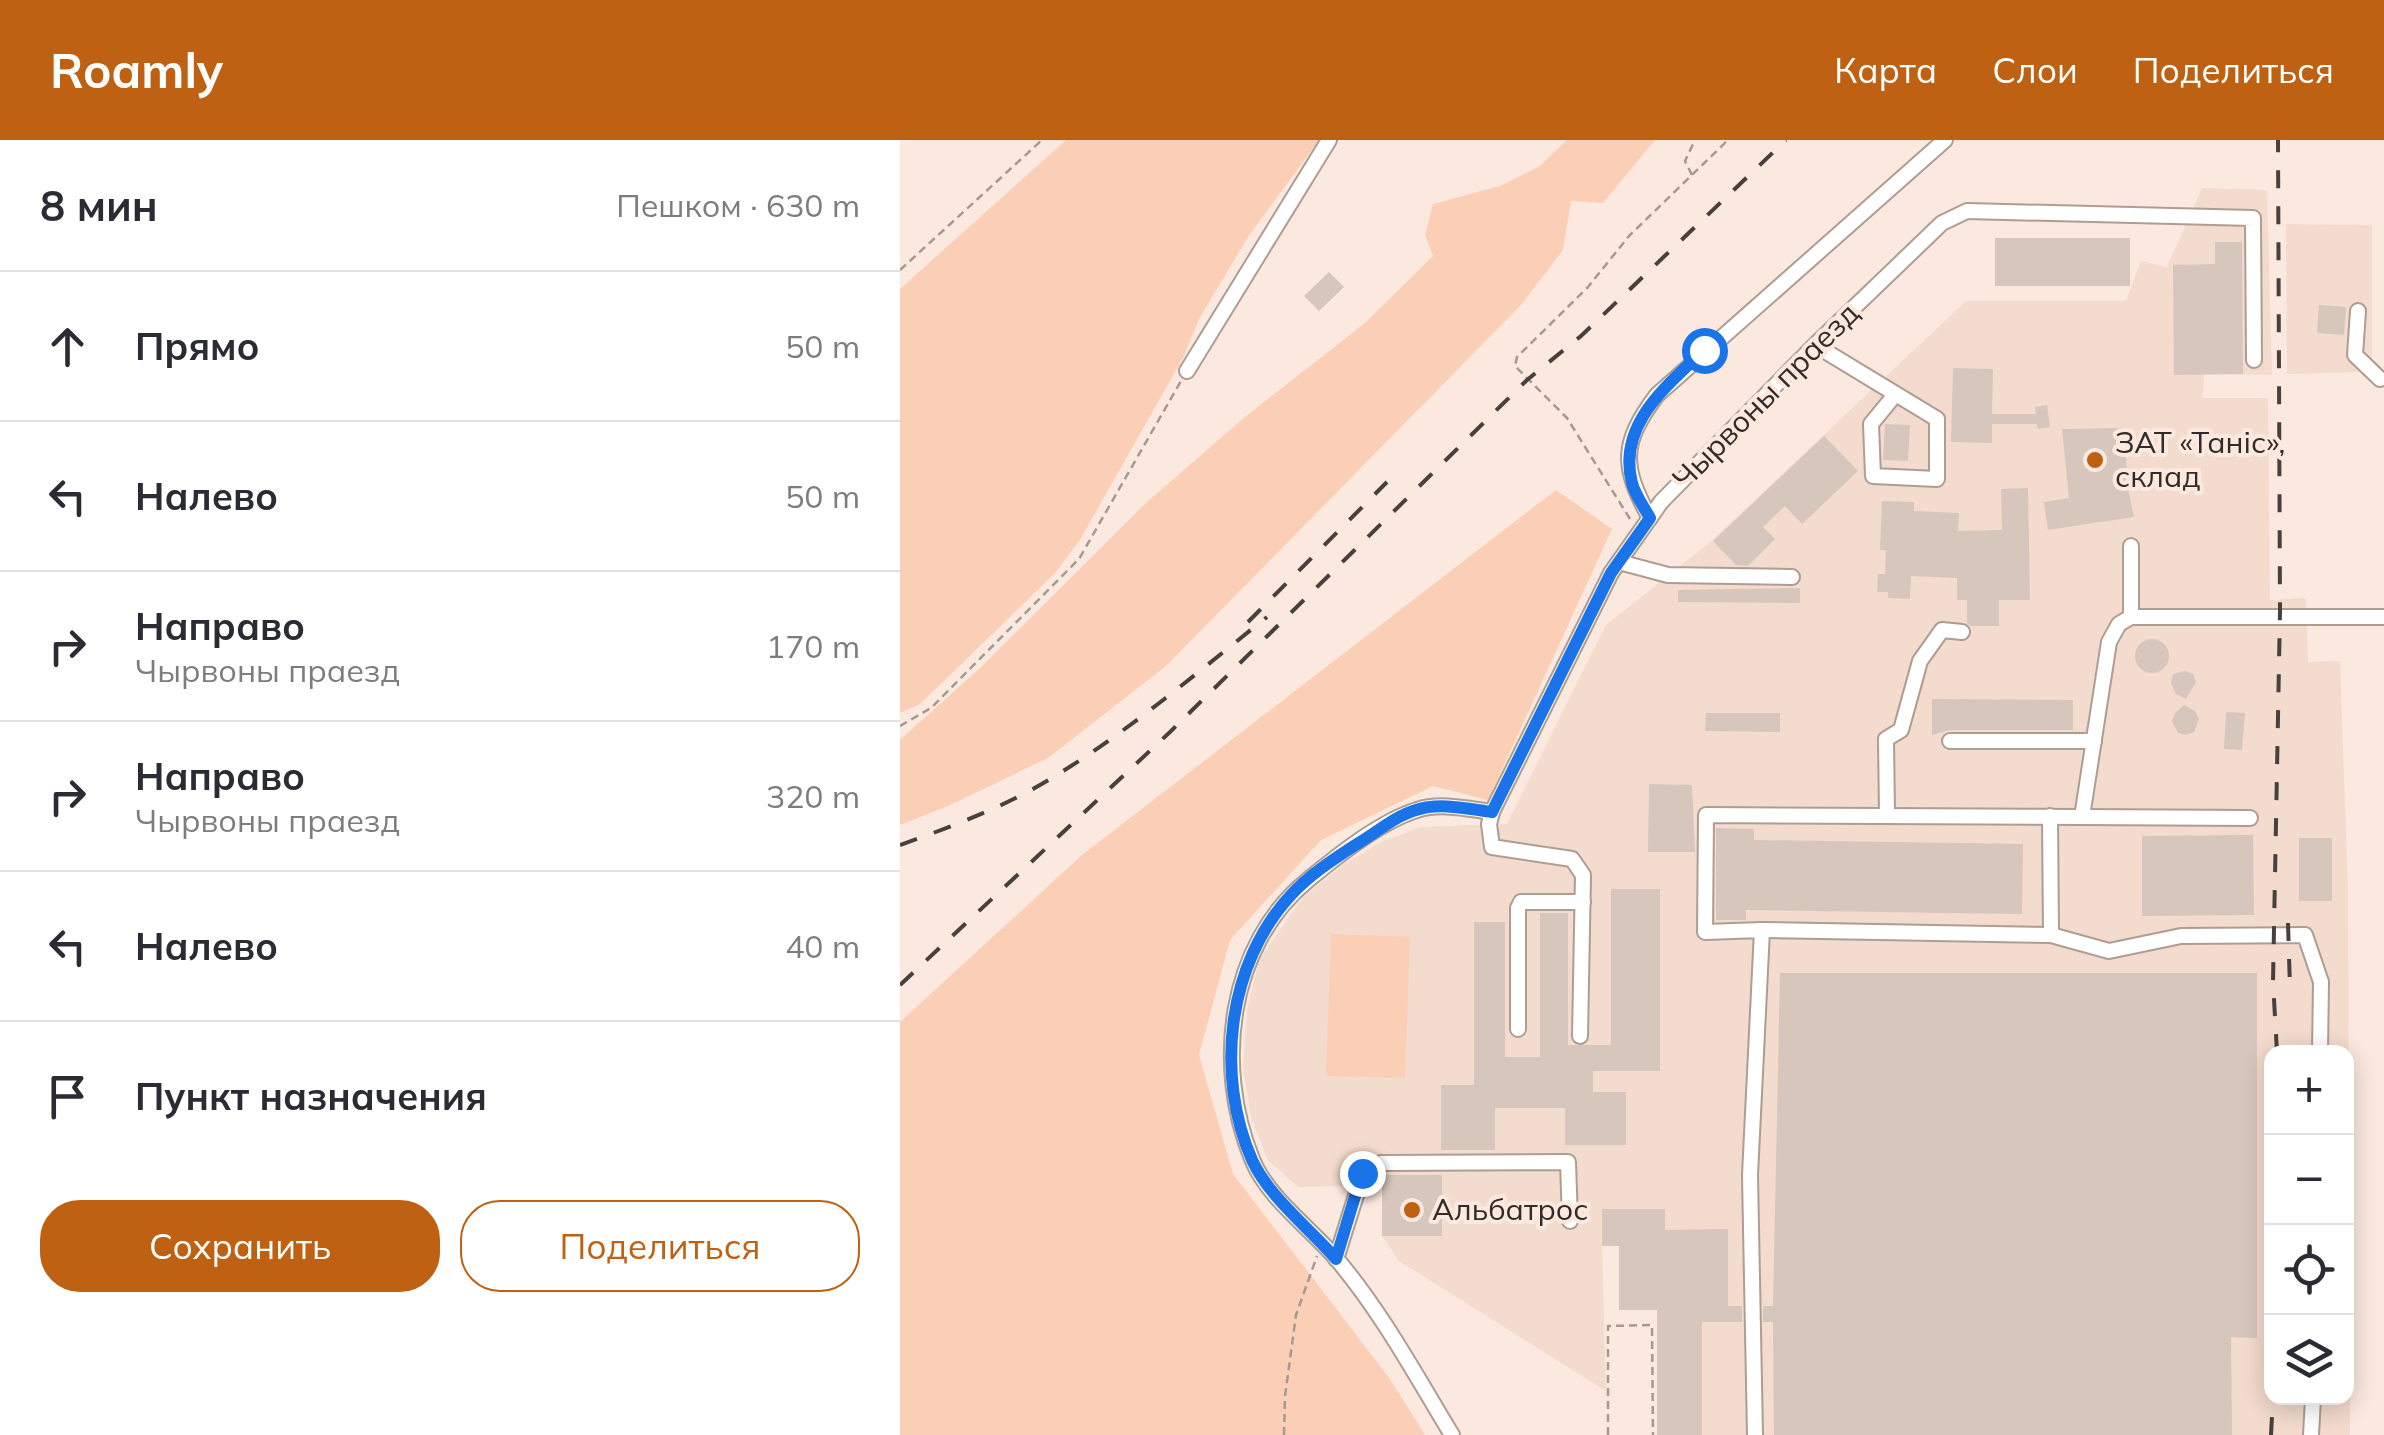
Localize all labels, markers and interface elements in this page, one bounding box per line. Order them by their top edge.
text: Roamly [50,40,223,100]
text: Карта [1834,48,1937,92]
text: Слои [1992,48,2078,92]
text: Поделиться [2133,48,2334,92]
text: 8 мин [40,179,158,232]
text: Пешком · 630 m [616,185,860,225]
street label: Чырвоны праезд [1664,294,1867,497]
icon: ahead [40,319,95,374]
text: Прямо [135,322,260,370]
text: 50 m [785,326,860,366]
route start [1682,328,1728,374]
place label: ЗАТ «Таніс», склад [2115,423,2285,495]
marker: ЗАТ «Таніс», склад [2084,449,2106,471]
icon: left [40,469,95,524]
text: Налево [135,472,278,520]
text: 50 m [785,476,860,516]
text: Направо [135,602,305,650]
icon: right [40,619,95,674]
text: 170 m [766,626,860,666]
text: Чырвоны праезд [135,650,400,690]
text: Направо [135,752,305,800]
icon: right [40,769,95,824]
text: 320 m [766,776,860,816]
text: Чырвоны праезд [135,800,400,840]
icon: left [40,919,95,974]
text: Налево [135,922,278,970]
text: 40 m [785,926,860,966]
map controls [2264,1045,2354,1405]
button: + [2264,1045,2354,1135]
icon: arrive [40,1069,95,1124]
text: Пункт назначения [135,1072,487,1120]
button: − [2264,1135,2354,1225]
route end [1340,1151,1386,1197]
place label: Альбатрос [1432,1190,1588,1228]
marker: Альбатрос [1401,1199,1423,1221]
button: Сохранить [40,1200,440,1292]
button: Поделиться [460,1200,860,1292]
button: locate [2264,1225,2354,1315]
button: layers [2264,1315,2354,1405]

